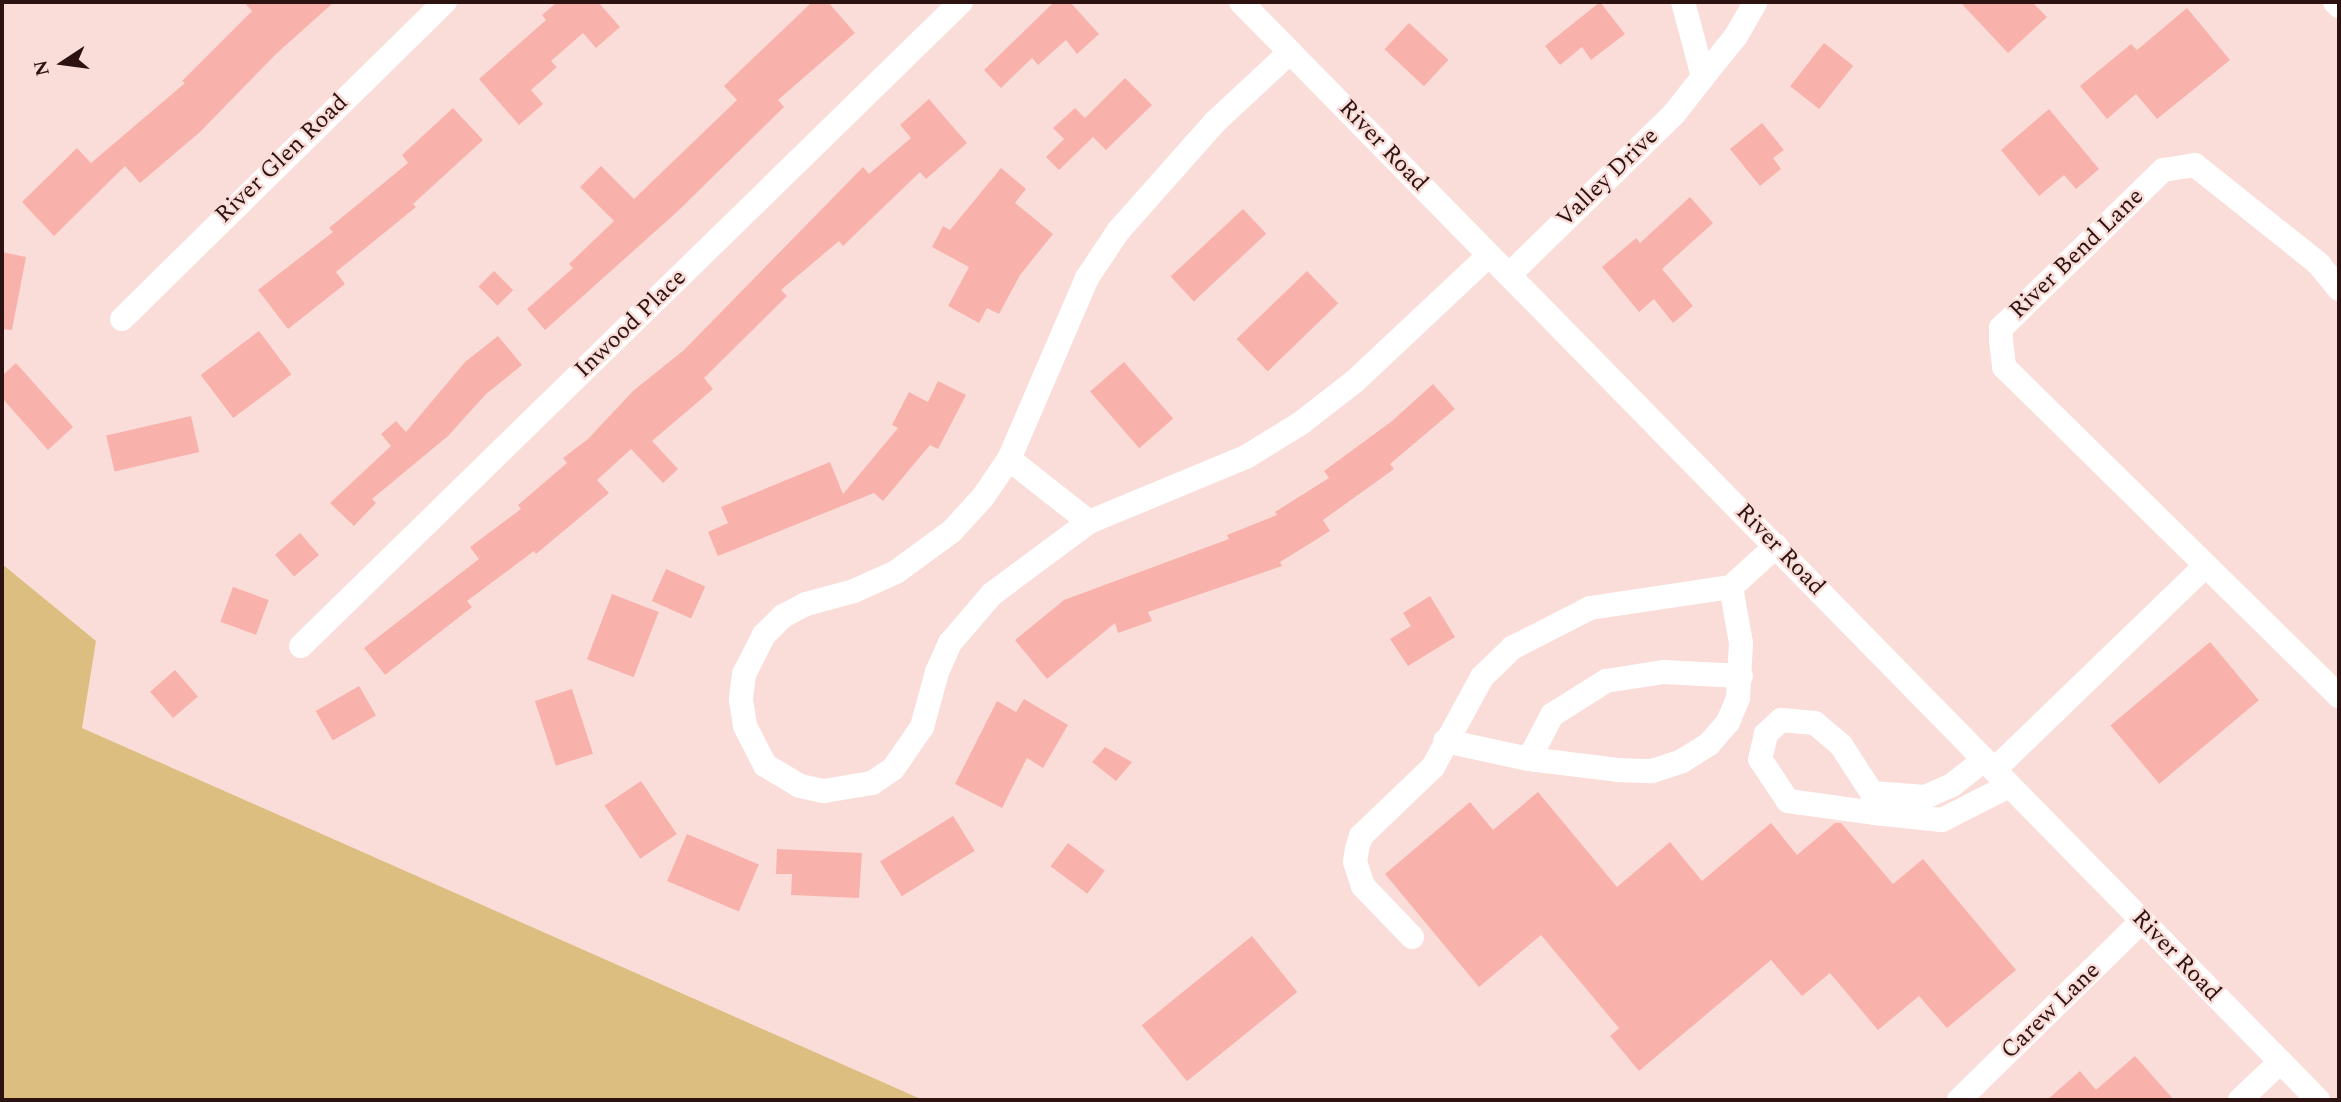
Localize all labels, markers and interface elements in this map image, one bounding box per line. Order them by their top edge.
north arrow [28,28,98,98]
text: N [26,57,58,79]
street label: River Glen Road [210,88,354,230]
street label: River Road [1332,94,1434,198]
street label: Valley Drive [1551,122,1665,234]
street label: River Bend Lane [2004,183,2150,325]
street label: Inwood Place [569,264,693,384]
street label: River Road [1729,498,1831,602]
street label: River Road [2125,904,2227,1008]
street label: Carew Lane [1995,957,2107,1065]

